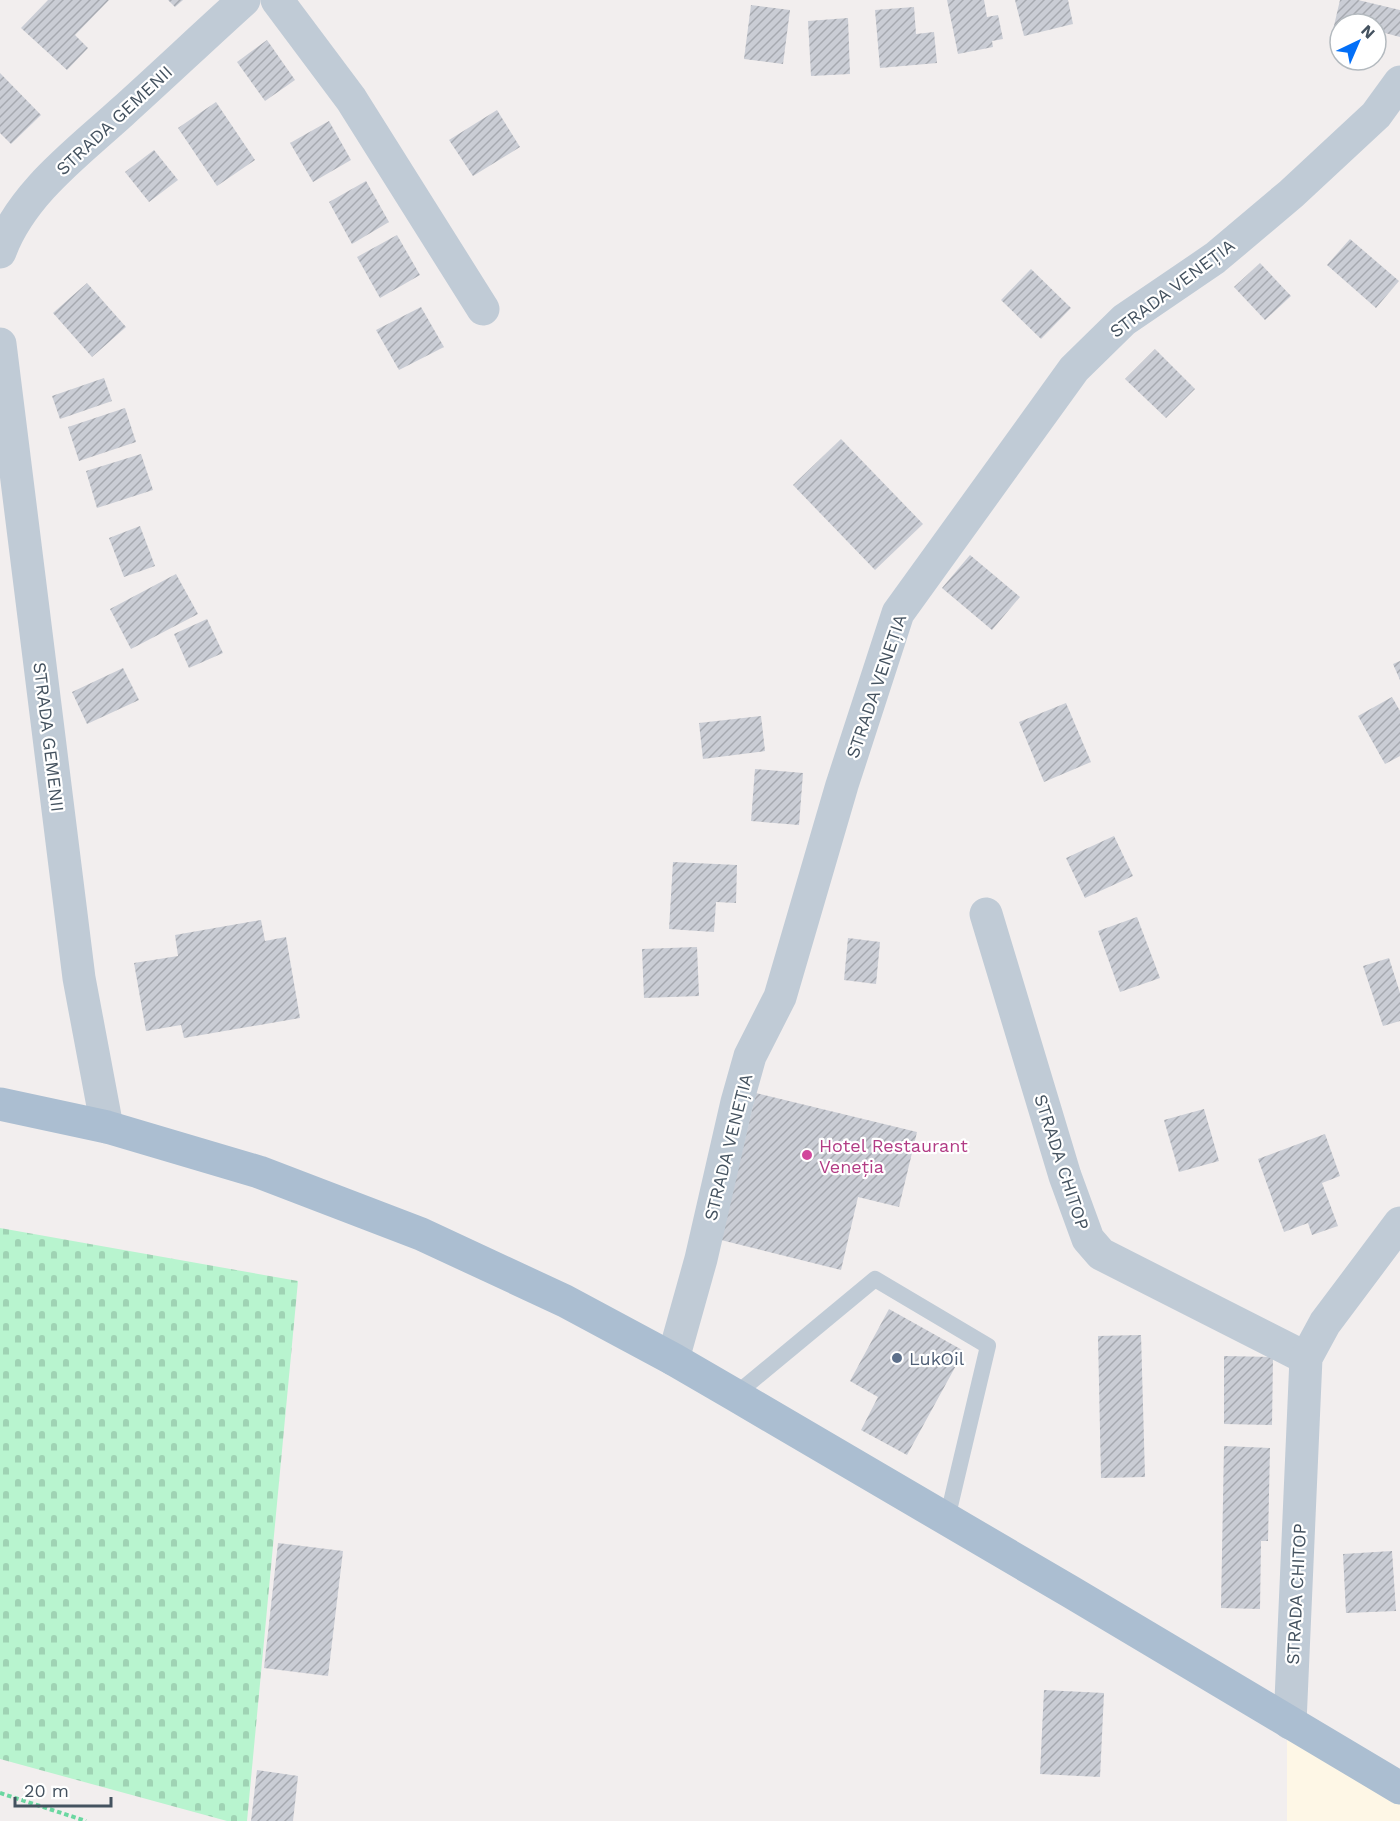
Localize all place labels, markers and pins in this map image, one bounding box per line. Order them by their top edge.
place label: Hotel Restaurant Veneția [819,1135,968,1177]
marker: Hotel Restaurant Veneția [800,1148,814,1162]
place label: LukOil [909,1348,965,1369]
marker: LukOil [890,1351,904,1365]

